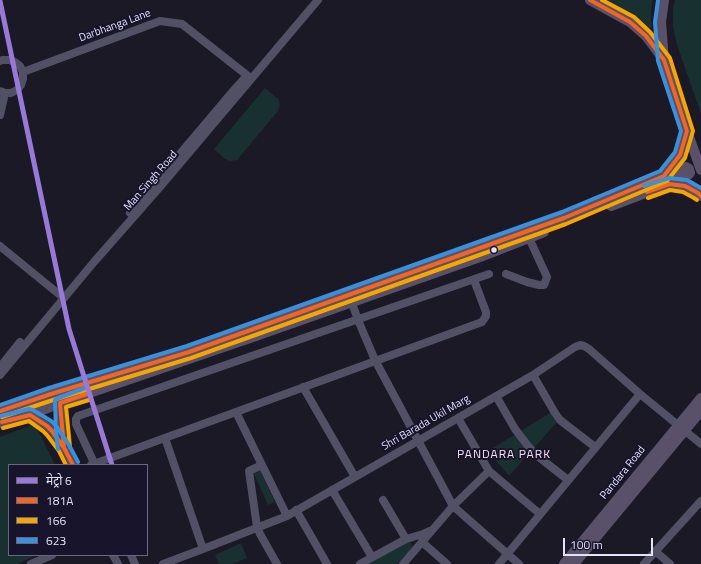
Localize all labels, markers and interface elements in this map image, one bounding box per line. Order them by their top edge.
street label: Darbhanga Lane [77,7,153,45]
street label: Man Singh Road [121,148,181,214]
unlabelled marker [489,245,499,255]
street label: Shri Barada Ukil Marg [380,392,472,454]
street label: Pandara Road [597,444,649,502]
district label: PANDARA PARK [457,448,551,462]
legend [8,464,148,556]
text: मेट्रो 6 [46,471,72,490]
text: 181A [46,491,73,510]
text: 166 [46,511,66,530]
scale bar [565,530,655,556]
text: 623 [46,531,66,550]
text: 100 m [570,535,603,554]

